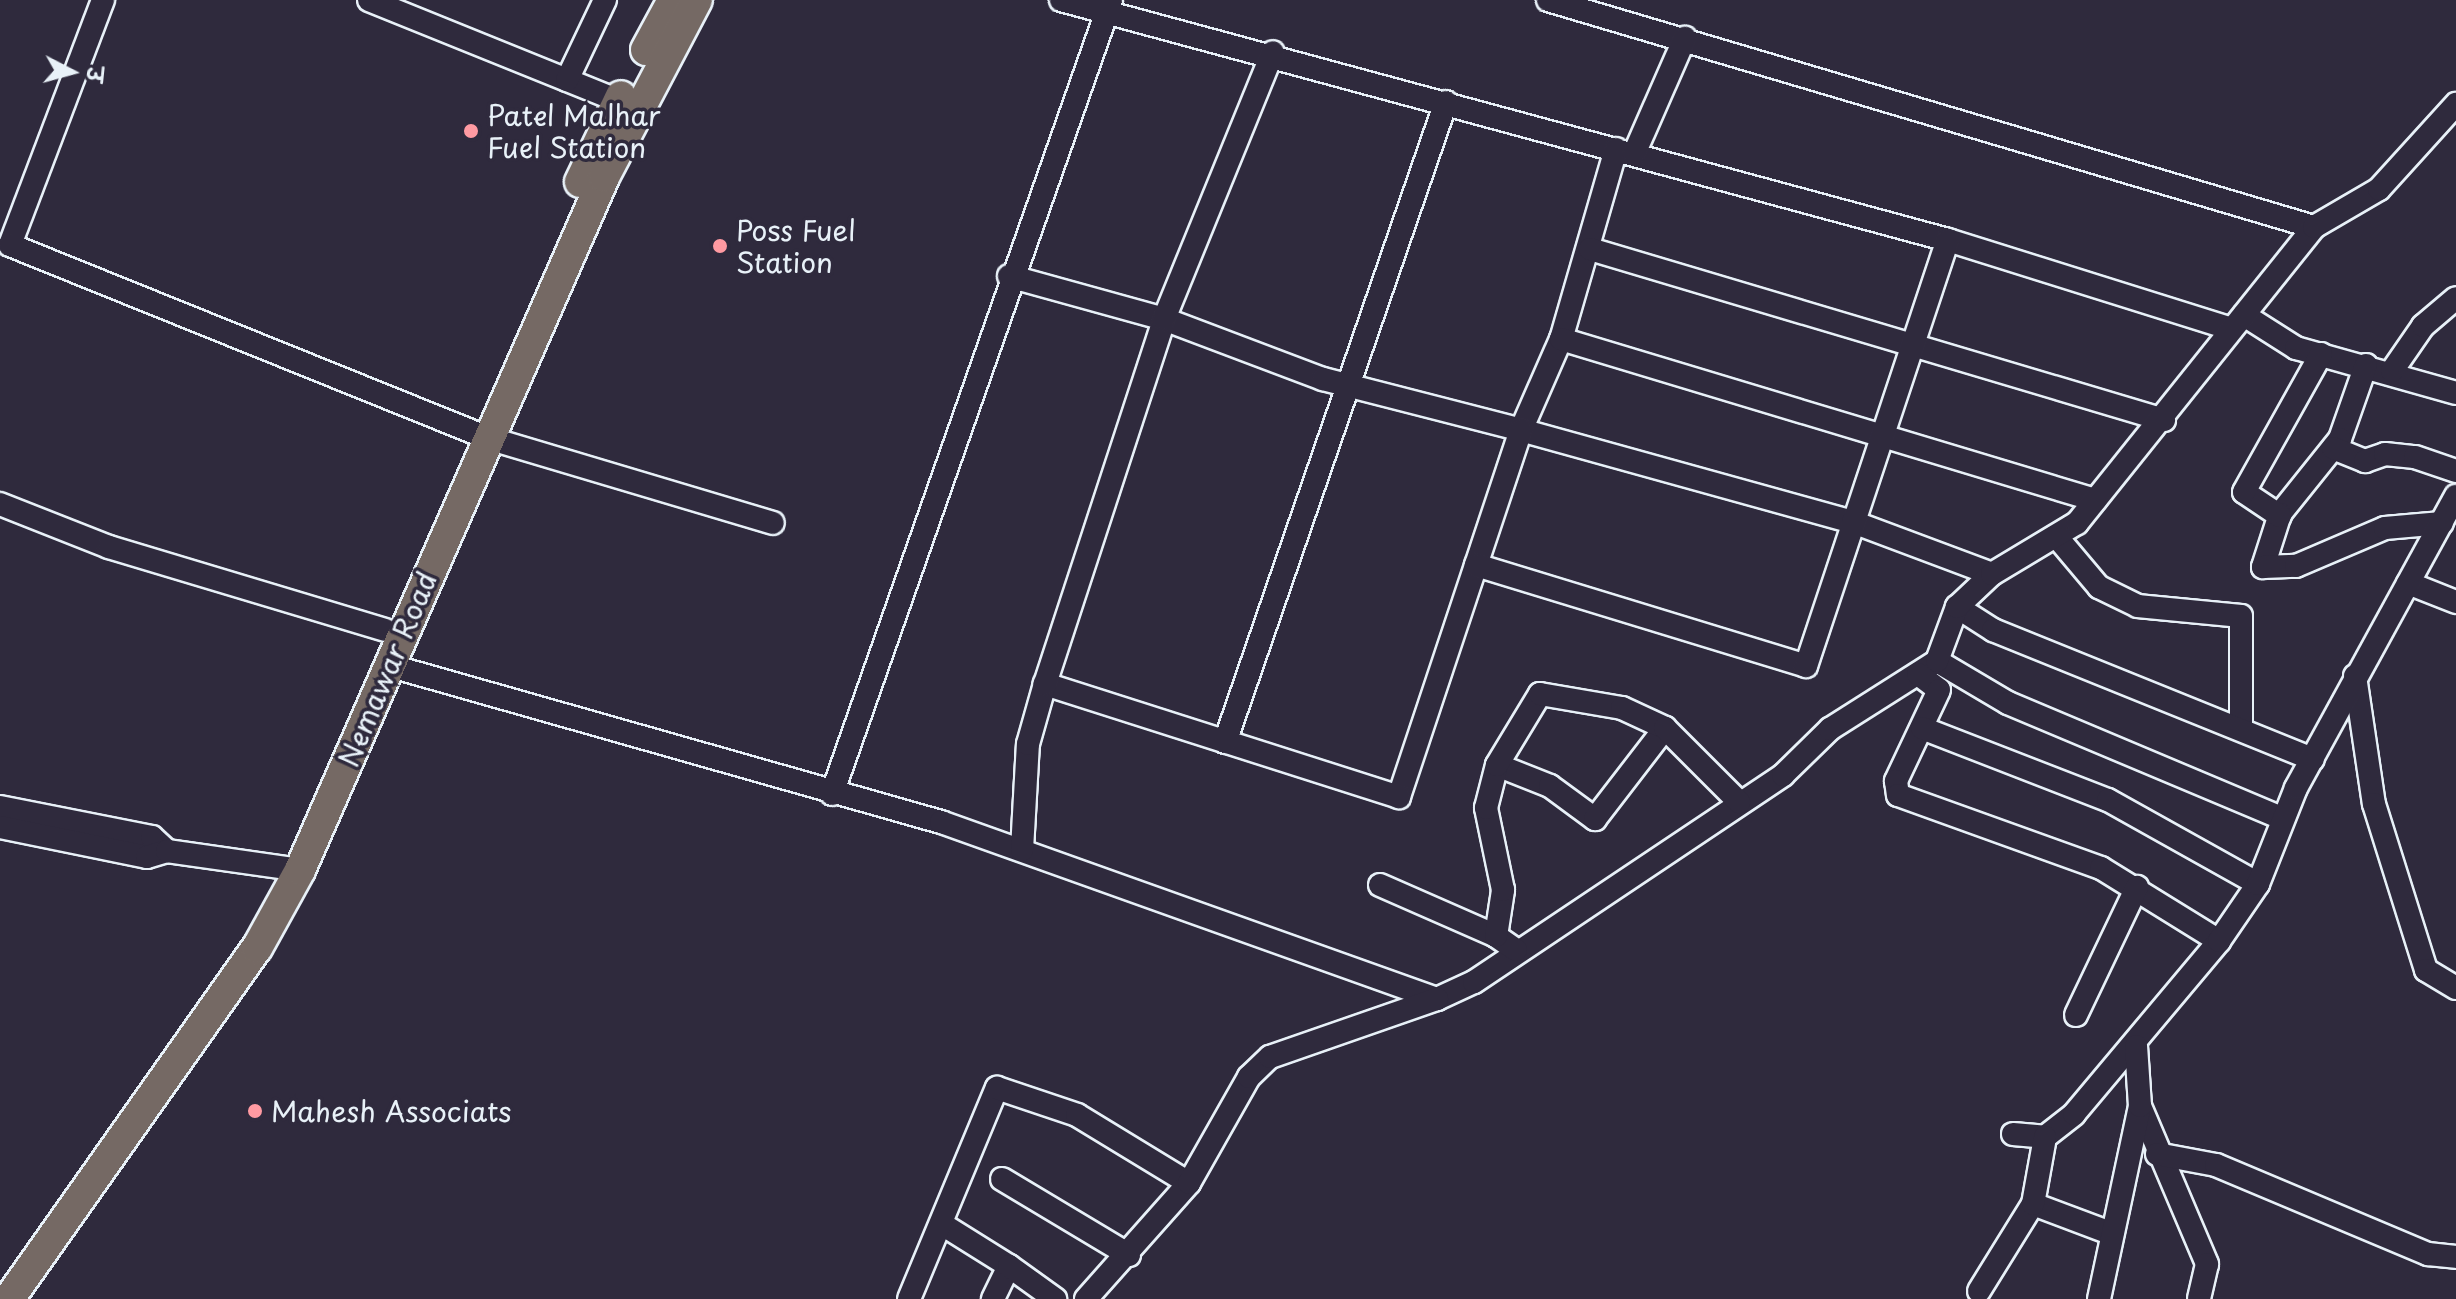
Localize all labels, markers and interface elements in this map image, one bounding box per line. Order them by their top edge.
north arrow [32,32,112,112]
text: उ [79,66,114,84]
place label: Patel Malhar Fuel Station [487,98,663,164]
marker: Patel Malhar Fuel Station [462,122,480,140]
place label: Poss Fuel Station [736,213,858,279]
marker: Poss Fuel Station [711,237,729,255]
street label: Nemawar Road [331,568,443,770]
place label: Mahesh Associats [271,1094,513,1128]
marker: Mahesh Associats [246,1102,264,1120]

